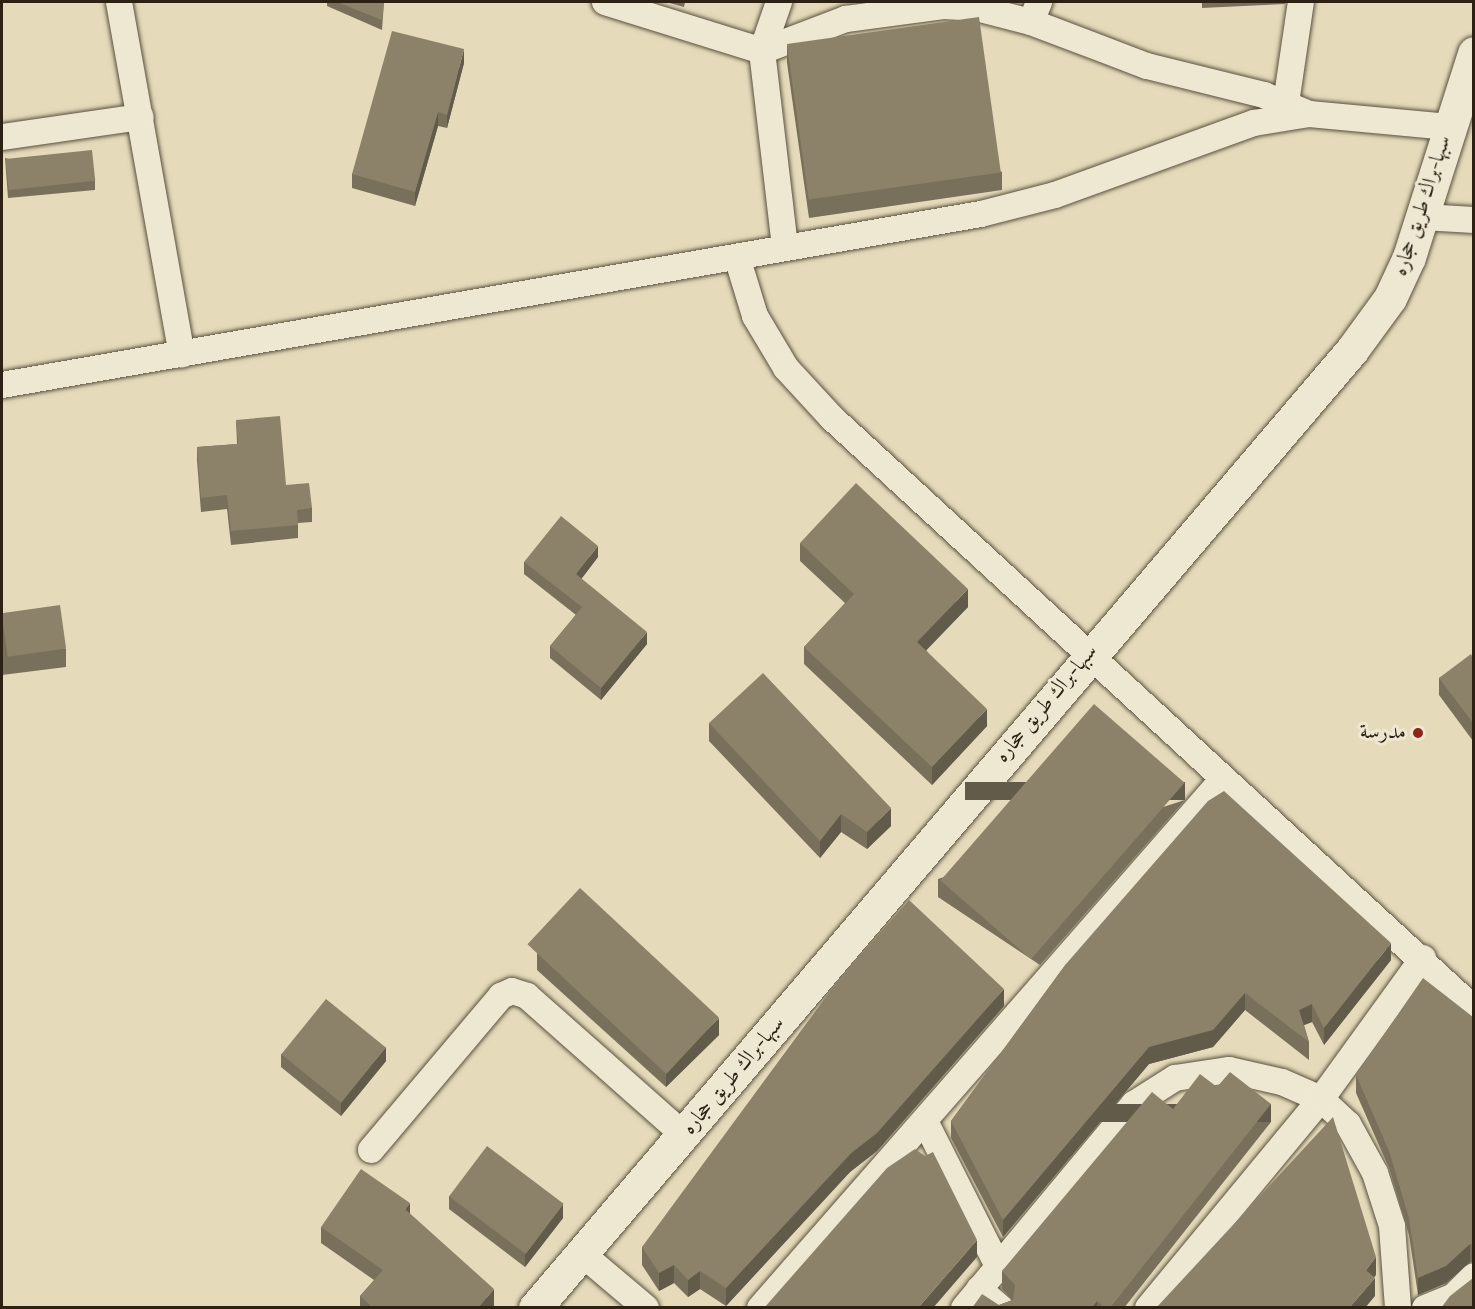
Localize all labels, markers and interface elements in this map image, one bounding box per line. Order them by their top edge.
street label: سبها-براك طريق حجاره [1388,133,1458,279]
street label: سبها-براك طريق حجاره [990,640,1104,768]
place label: مدرسة [1360,720,1406,746]
marker: مدرسة [1411,726,1425,740]
street label: سبها-براك طريق حجاره [677,1012,791,1140]

